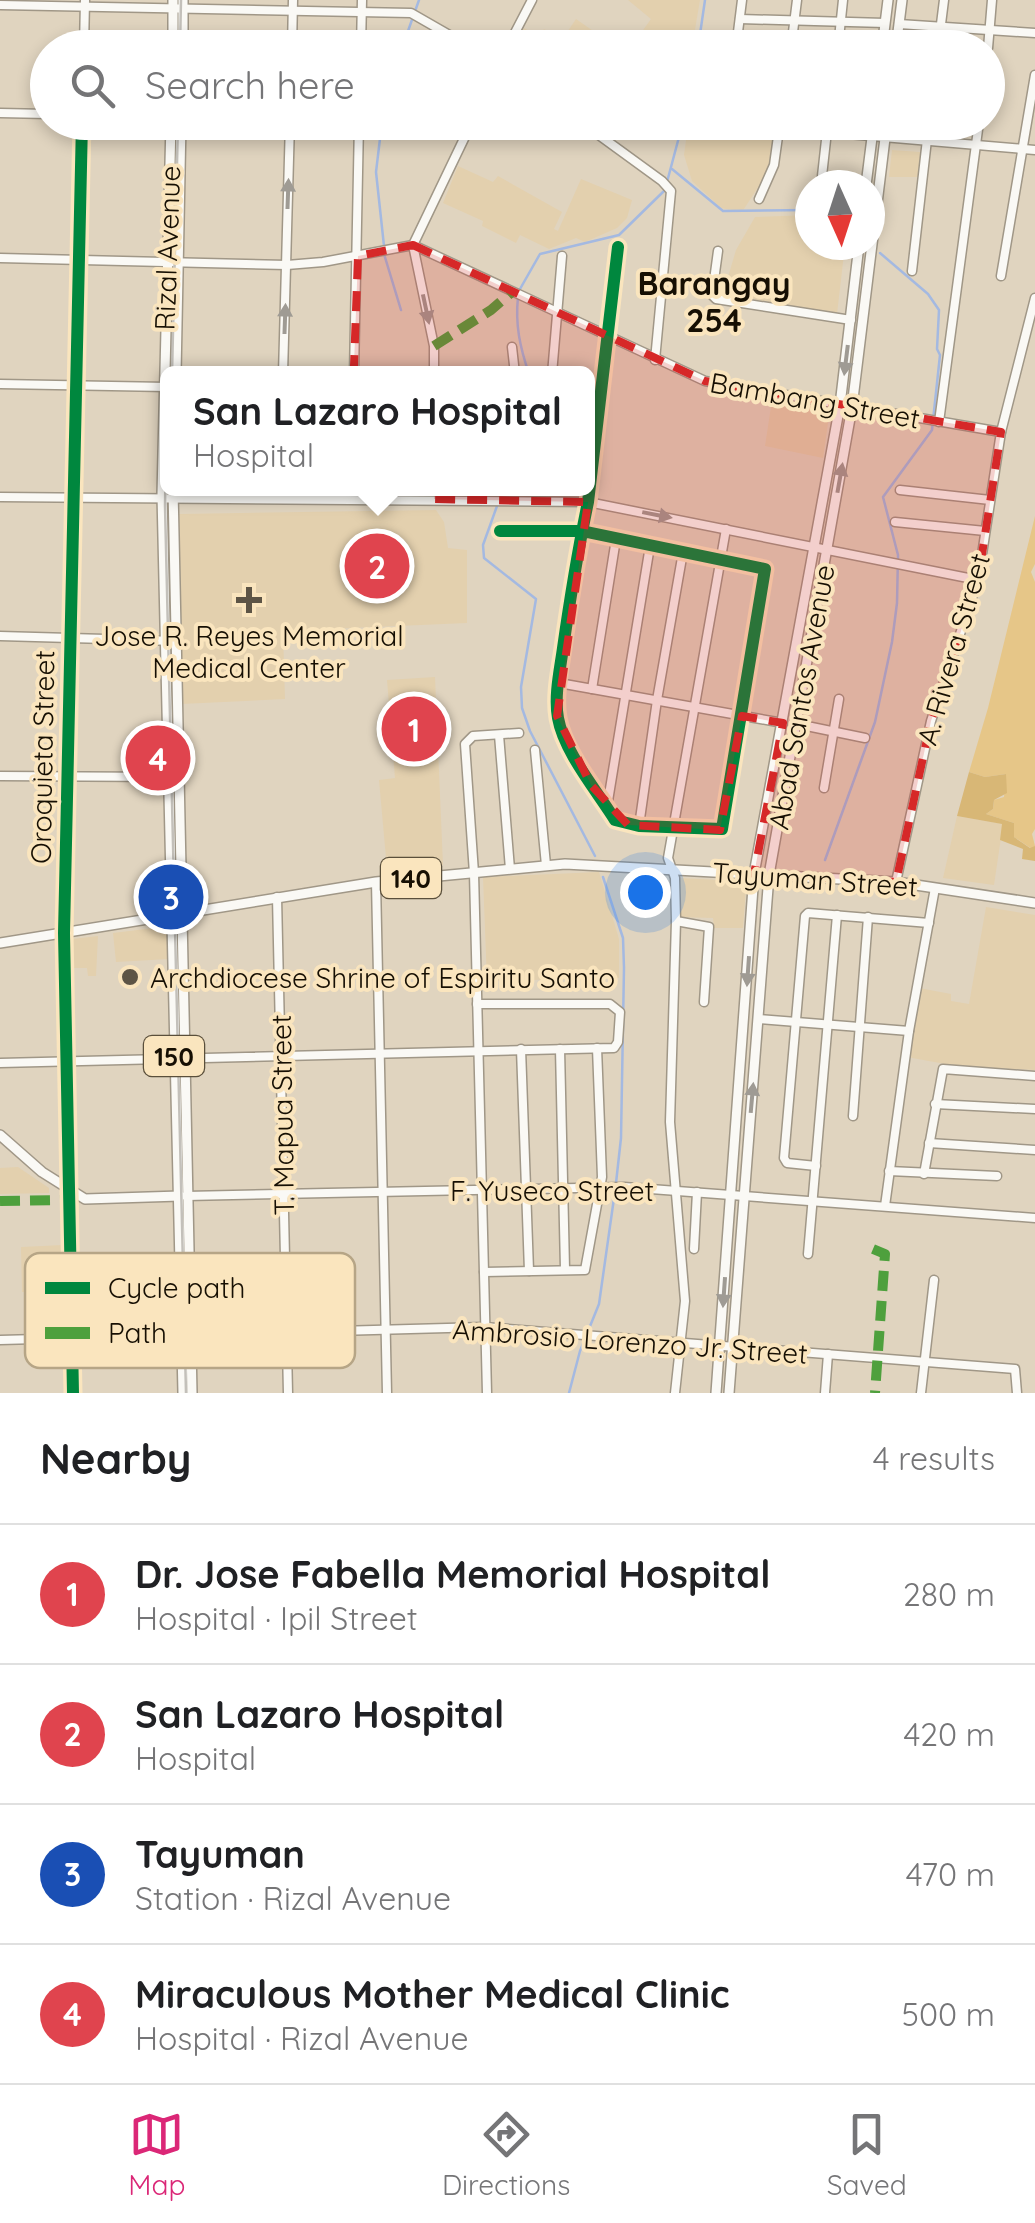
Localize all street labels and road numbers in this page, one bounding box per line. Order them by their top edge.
street label: Rizal Avenue [147,165,187,331]
street label: Bambang Street [707,364,923,436]
street label: A. Rivera Street [909,549,997,749]
street label: Abad Santos Avenue [760,562,842,832]
street label: Oroquieta Street [23,650,61,864]
street label: Tayuman Street [711,854,919,904]
road number: 140 [381,858,441,898]
street label: T. Mapua Street [263,1014,301,1216]
road number: 150 [144,1036,204,1076]
street label: F. Yuseco Street [450,1173,654,1208]
street label: Ambrosio Lorenzo Jr. Street [451,1311,809,1371]

